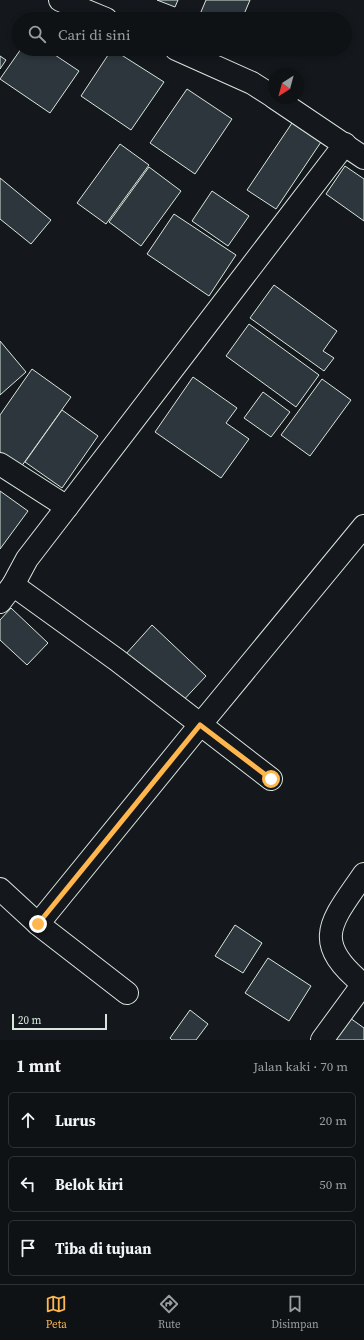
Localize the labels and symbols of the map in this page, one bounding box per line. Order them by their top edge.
north arrow [268,68,304,104]
route start [262,770,280,788]
route end [29,915,47,933]
scale bar [12,1012,107,1031]

